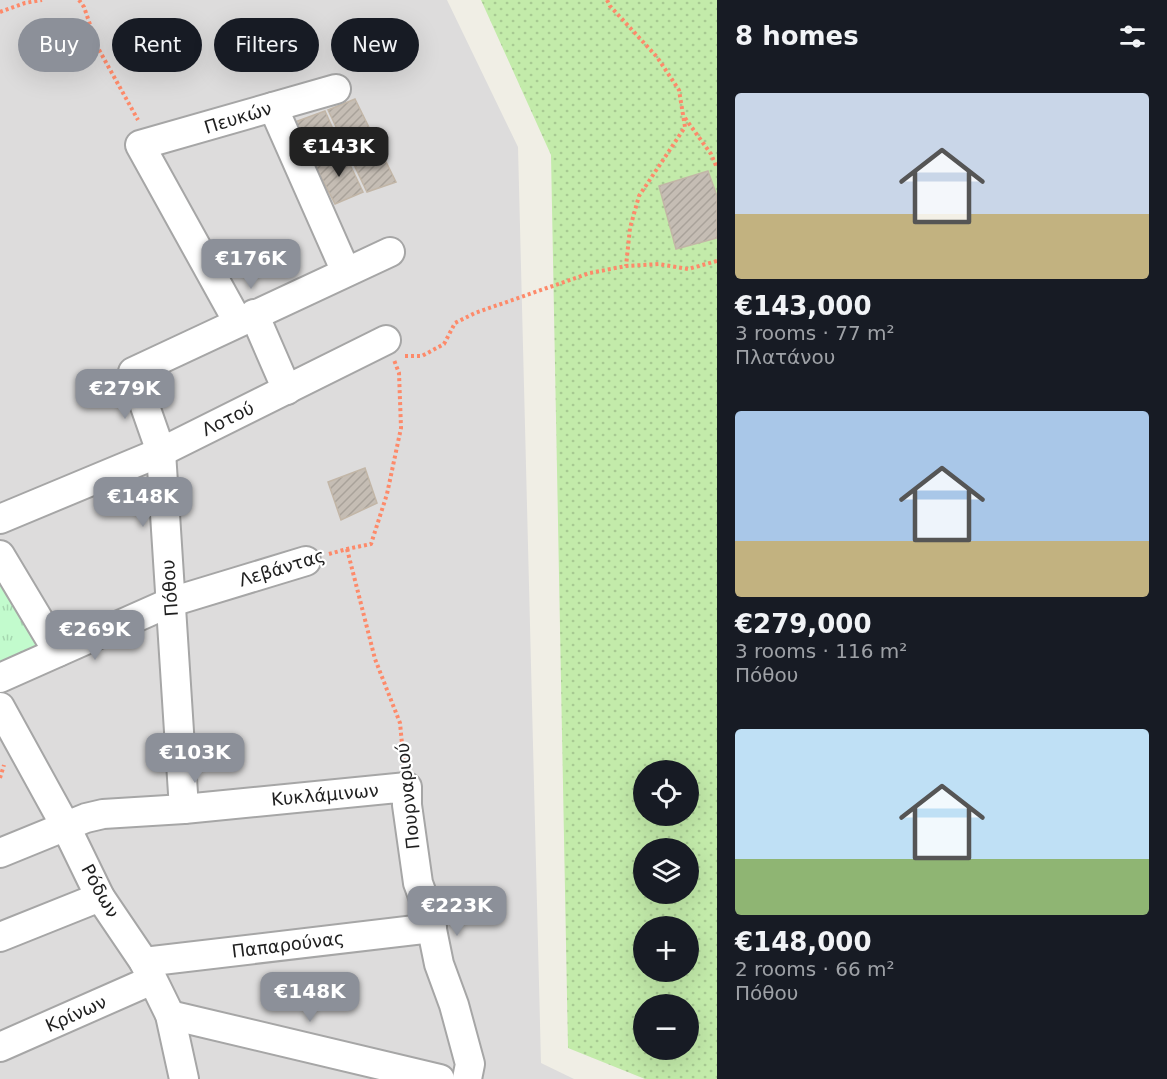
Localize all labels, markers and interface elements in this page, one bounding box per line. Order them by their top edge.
chip: Buy [18,18,100,72]
chip: Rent [112,18,202,72]
chip: Filters [214,18,319,72]
chip: New [331,18,419,72]
icon: filters [1116,20,1149,53]
text: 8 homes [735,21,859,51]
street label: Πευκών [202,97,274,138]
pin: €143K [297,127,381,178]
icon: home [888,132,996,240]
text: €143K [303,134,375,158]
pin: €176K [209,239,293,290]
text: €176K [215,246,287,270]
text: €143,000 [735,291,872,321]
text: 3 rooms · 77 m² [735,321,895,345]
text: Πλατάνου [735,345,835,369]
pin: €279K [83,369,167,420]
text: €279K [89,376,161,400]
street label: Λοτού [198,397,257,440]
icon: home [888,450,996,558]
pin: €148K [101,477,185,528]
text: €148K [107,484,179,508]
street label: Λεβάντας [236,545,327,591]
street label: Πόθου [157,559,182,617]
text: €279,000 [735,609,872,639]
pin: €269K [53,610,137,661]
text: €269K [59,617,131,641]
text: 3 rooms · 116 m² [735,639,907,663]
text: Πόθου [735,663,798,687]
pin: €103K [153,733,237,784]
text: €103K [159,740,231,764]
street label: Πουρναριού [391,742,424,850]
map controls [633,760,699,1060]
button: locate [633,760,699,826]
icon: home [888,768,996,876]
street label: Κυκλάμινων [270,779,380,810]
button: layers [633,838,699,904]
street label: Ρόδων [77,860,124,921]
pin: €223K [415,886,499,937]
text: €223K [421,893,493,917]
button: + [633,916,699,982]
street label: Παπαρούνας [230,927,346,962]
text: €148,000 [735,927,872,957]
text: 2 rooms · 66 m² [735,957,895,981]
pin: €148K [268,972,352,1023]
text: €148K [274,979,346,1003]
text: Πόθου [735,981,798,1005]
street label: Κρίνων [42,991,110,1036]
button: − [633,994,699,1060]

